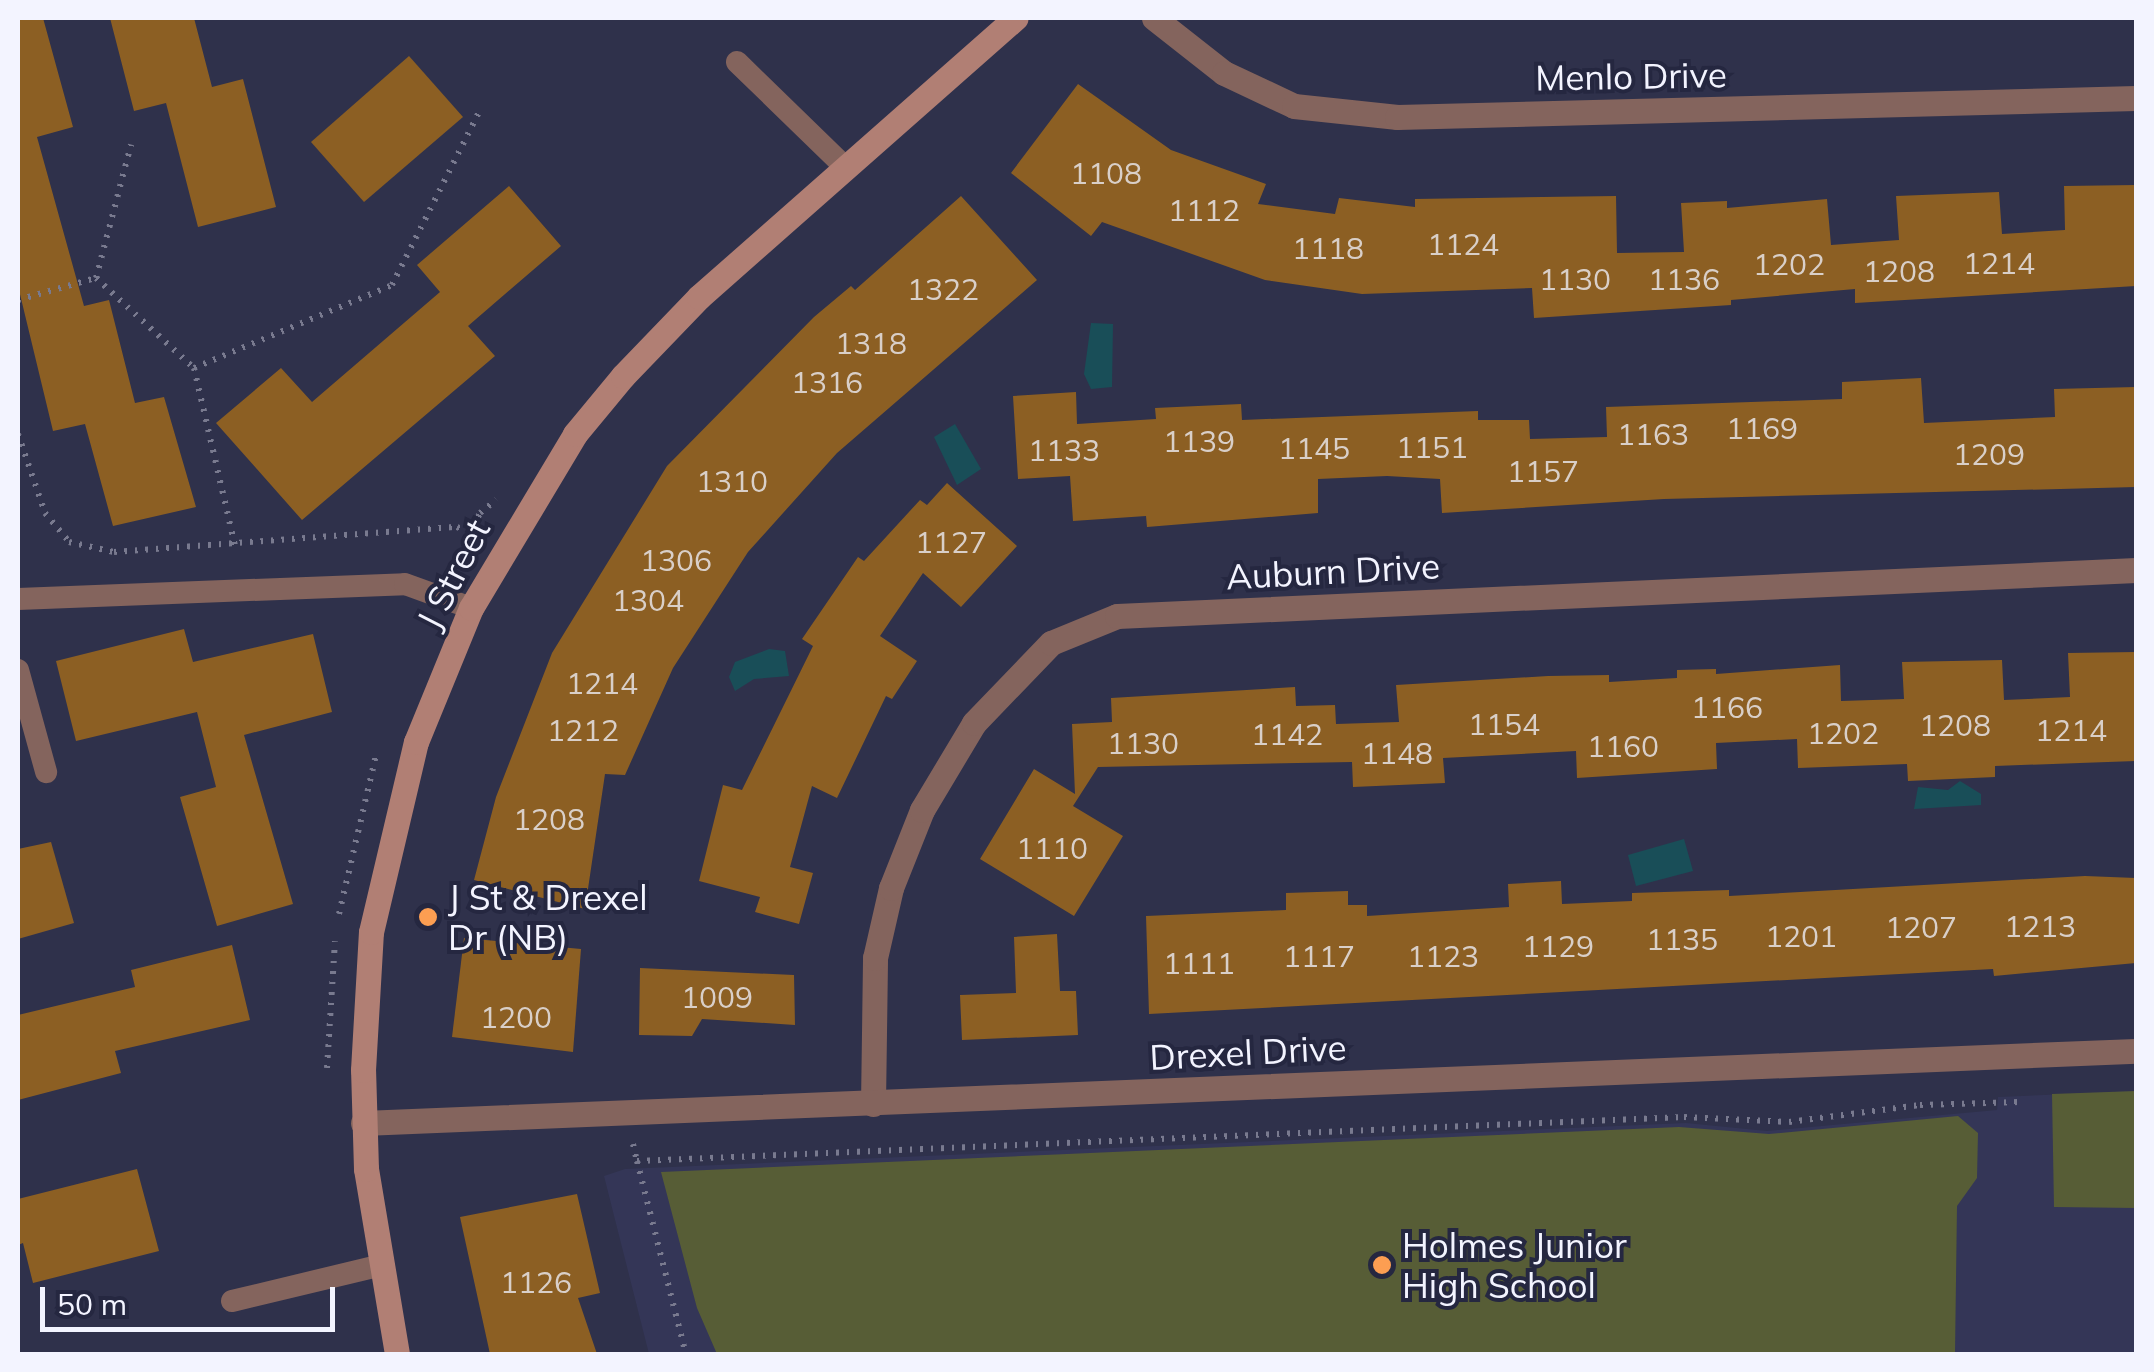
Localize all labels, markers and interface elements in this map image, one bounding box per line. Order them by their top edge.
street label: Menlo Drive [1535,53,1727,99]
house number: 1108 [1070,155,1142,191]
house number: 1112 [1168,192,1240,228]
house number: 1124 [1427,226,1499,262]
house number: 1118 [1292,230,1364,266]
house number: 1214 [1963,245,2035,281]
house number: 1202 [1753,246,1825,282]
house number: 1208 [1863,253,1935,289]
house number: 1130 [1539,261,1611,297]
house number: 1136 [1648,261,1720,297]
house number: 1322 [907,271,979,307]
house number: 1318 [835,325,907,361]
house number: 1316 [791,364,863,400]
house number: 1169 [1726,410,1798,446]
house number: 1163 [1617,416,1689,452]
house number: 1139 [1163,423,1235,459]
house number: 1151 [1396,429,1468,465]
house number: 1145 [1278,430,1350,466]
house number: 1133 [1028,432,1100,468]
house number: 1209 [1953,436,2025,472]
house number: 1157 [1507,453,1579,489]
house number: 1310 [696,463,768,499]
street label: J Street [408,512,498,636]
house number: 1127 [915,524,987,560]
house number: 1306 [640,542,712,578]
street label: Auburn Drive [1225,544,1441,598]
house number: 1304 [612,582,684,618]
house number: 1214 [566,665,638,701]
house number: 1166 [1691,689,1763,725]
house number: 1154 [1468,706,1540,742]
house number: 1208 [1919,707,1991,743]
house number: 1212 [547,712,619,748]
house number: 1214 [2035,712,2107,748]
house number: 1202 [1807,715,1879,751]
house number: 1142 [1251,716,1323,752]
house number: 1130 [1107,725,1179,761]
house number: 1160 [1587,728,1659,764]
house number: 1148 [1361,735,1433,771]
house number: 1208 [513,801,585,837]
house number: 1110 [1016,830,1088,866]
place label: J St & Drexel Dr (NB) [448,876,648,958]
marker: J St & Drexel Dr (NB) [417,906,439,928]
house number: 1213 [2004,908,2076,944]
house number: 1207 [1885,909,1957,945]
house number: 1201 [1765,918,1837,954]
house number: 1135 [1646,921,1718,957]
house number: 1129 [1522,928,1594,964]
house number: 1117 [1283,938,1355,974]
house number: 1123 [1407,938,1479,974]
house number: 1111 [1163,945,1235,981]
house number: 1009 [681,979,753,1015]
house number: 1200 [480,999,552,1035]
street label: Drexel Drive [1149,1026,1347,1078]
place label: Holmes Junior High School [1402,1224,1627,1306]
marker: Holmes Junior High School [1371,1254,1393,1276]
house number: 1126 [500,1264,572,1300]
scale bar [45,1267,340,1329]
text: 50 m [57,1285,127,1323]

